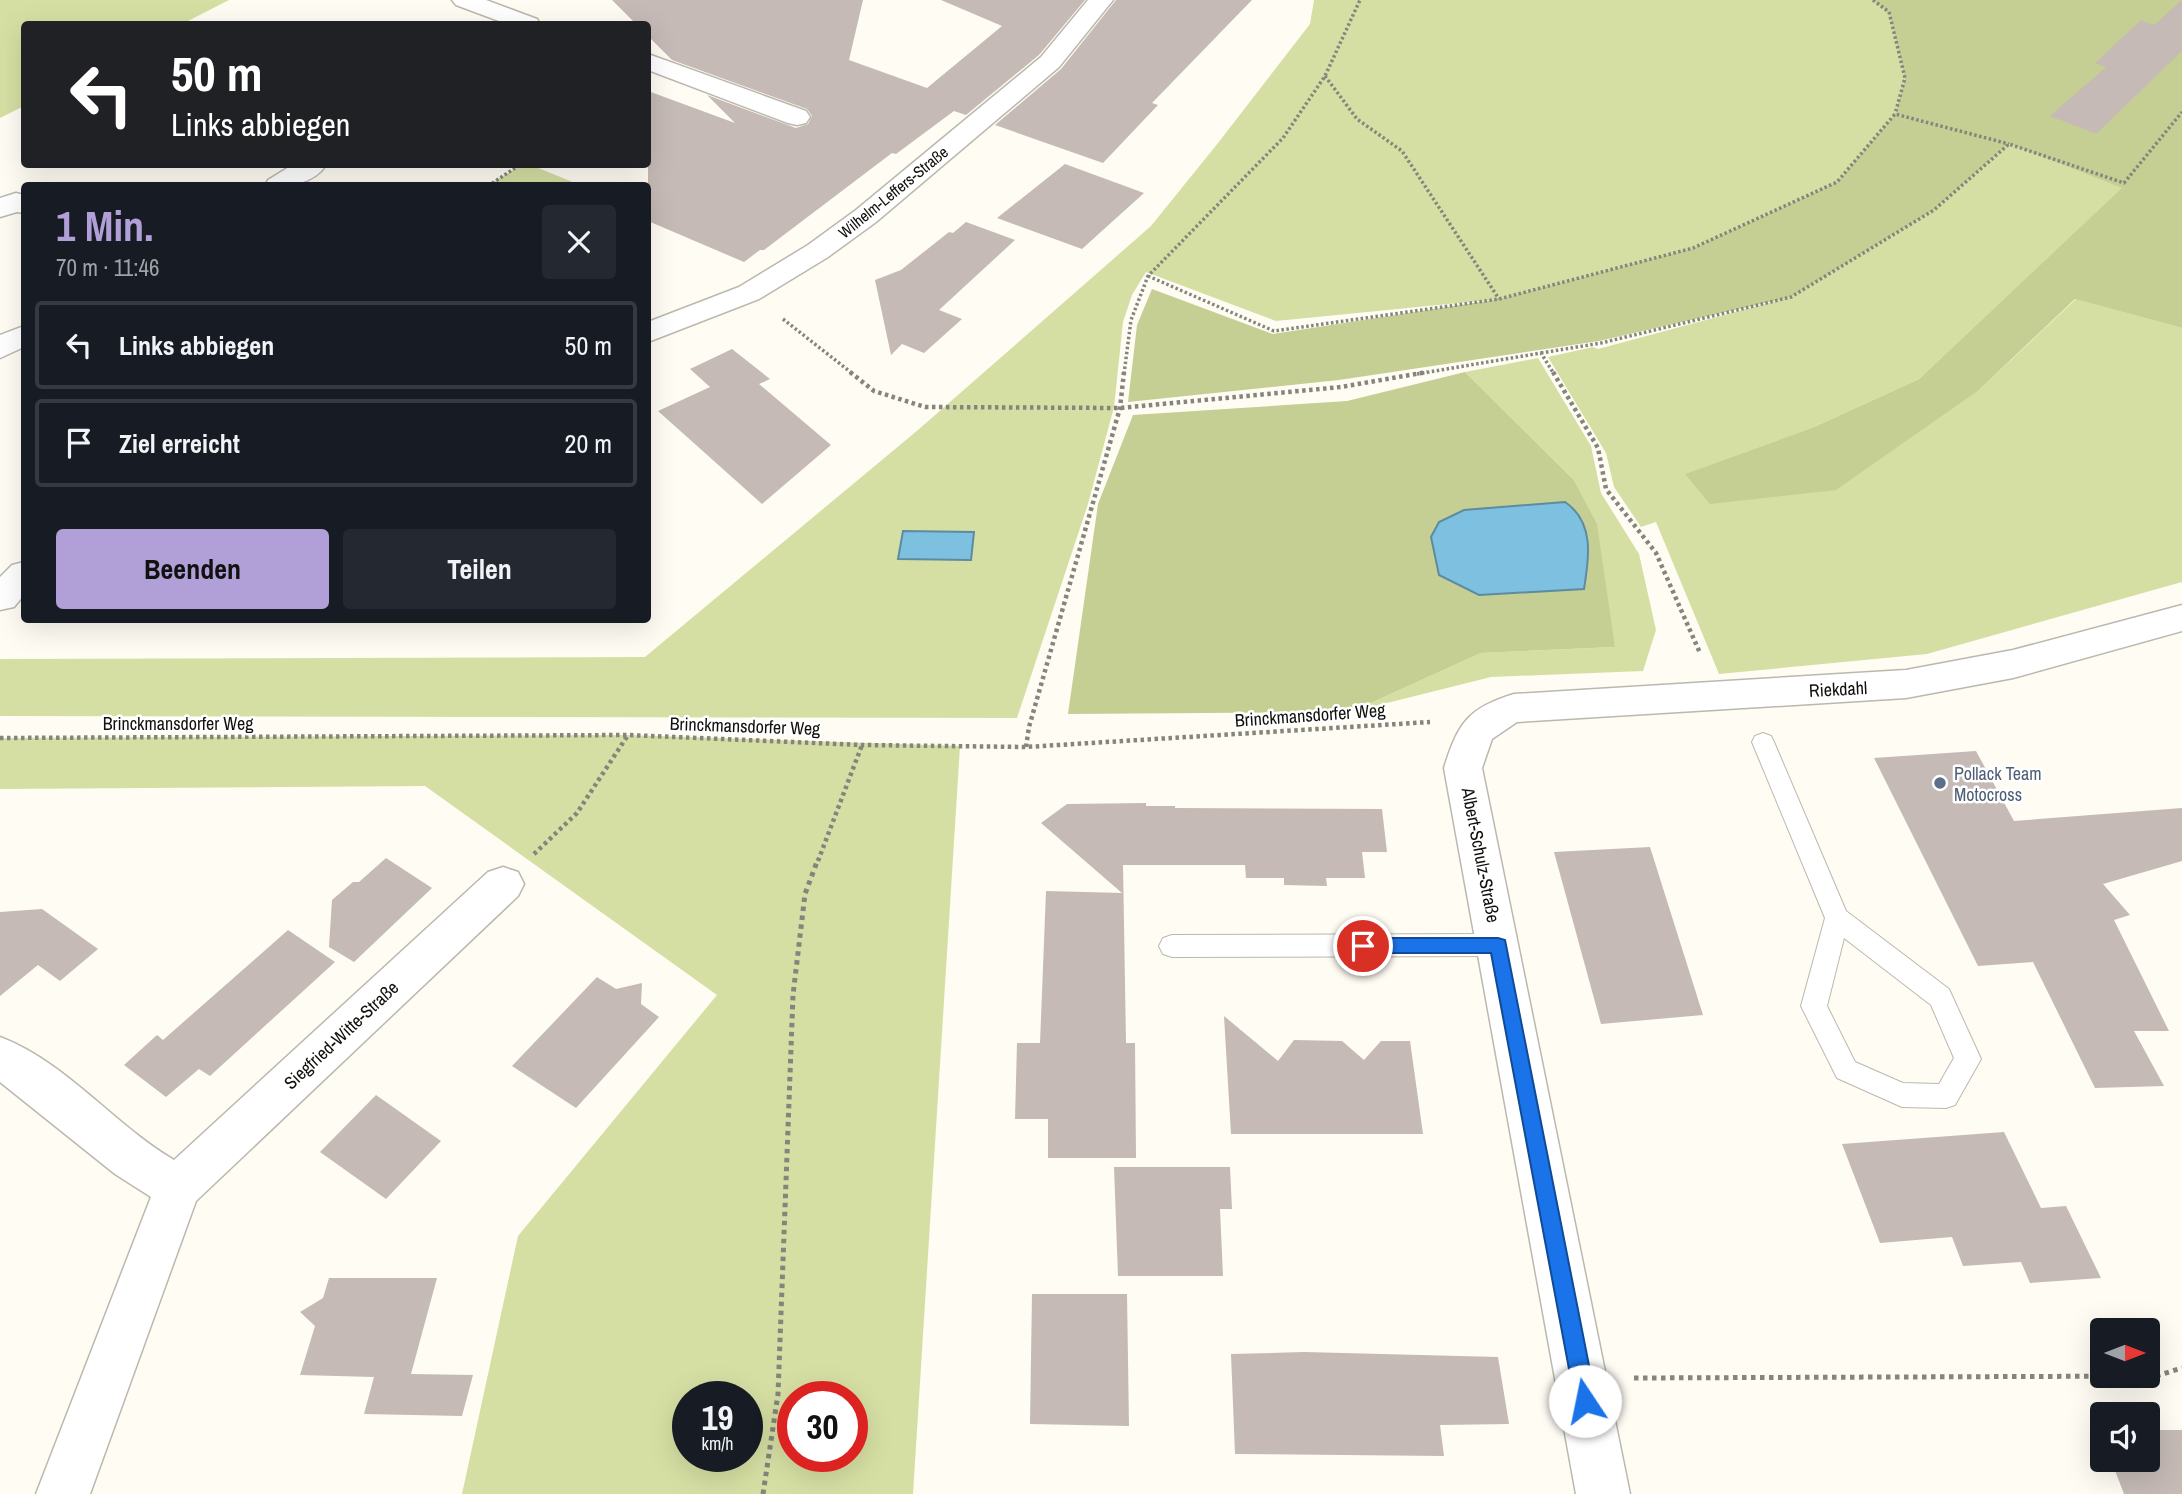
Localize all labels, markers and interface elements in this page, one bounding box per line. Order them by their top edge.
text: 50 m [171,40,263,106]
icon: left [56,49,147,140]
text: Links abbiegen [171,103,350,146]
street label: Wilhelm-Leffers-Straße [833,141,953,243]
text: 1 Min. [56,198,154,254]
button: close [542,205,616,279]
text: 70 m · 11:46 [56,252,159,283]
icon: left [60,326,98,364]
text: Links abbiegen [119,328,274,363]
text: 50 m [565,328,612,363]
icon: arrive [60,424,98,462]
text: Ziel erreicht [119,426,240,461]
text: 20 m [565,426,612,461]
button: Beenden [56,529,329,609]
button: Teilen [343,529,616,609]
street label: Riekdahl [1808,675,1868,703]
street label: Brinckmansdorfer Weg [1234,697,1387,733]
street label: Brinckmansdorfer Weg [103,711,254,736]
street label: Brinckmansdorfer Weg [669,711,822,741]
place label: Pollack Team Motocross [1954,761,2042,807]
marker: Pollack Team Motocross [1932,775,1948,791]
street label: Albert-Schulz-Straße [1455,784,1506,925]
pin [1333,916,1393,976]
icon: arrive [1344,927,1382,965]
street label: Siegfried-Witte-Straße [278,975,404,1095]
north arrow [2090,1318,2160,1388]
map controls [2090,1318,2160,1472]
position arrow [1548,1364,1622,1438]
speed limit sign: 30 [777,1381,868,1472]
text: 19 [702,1394,733,1441]
button: sound [2090,1402,2160,1472]
text: km/h [702,1431,734,1456]

